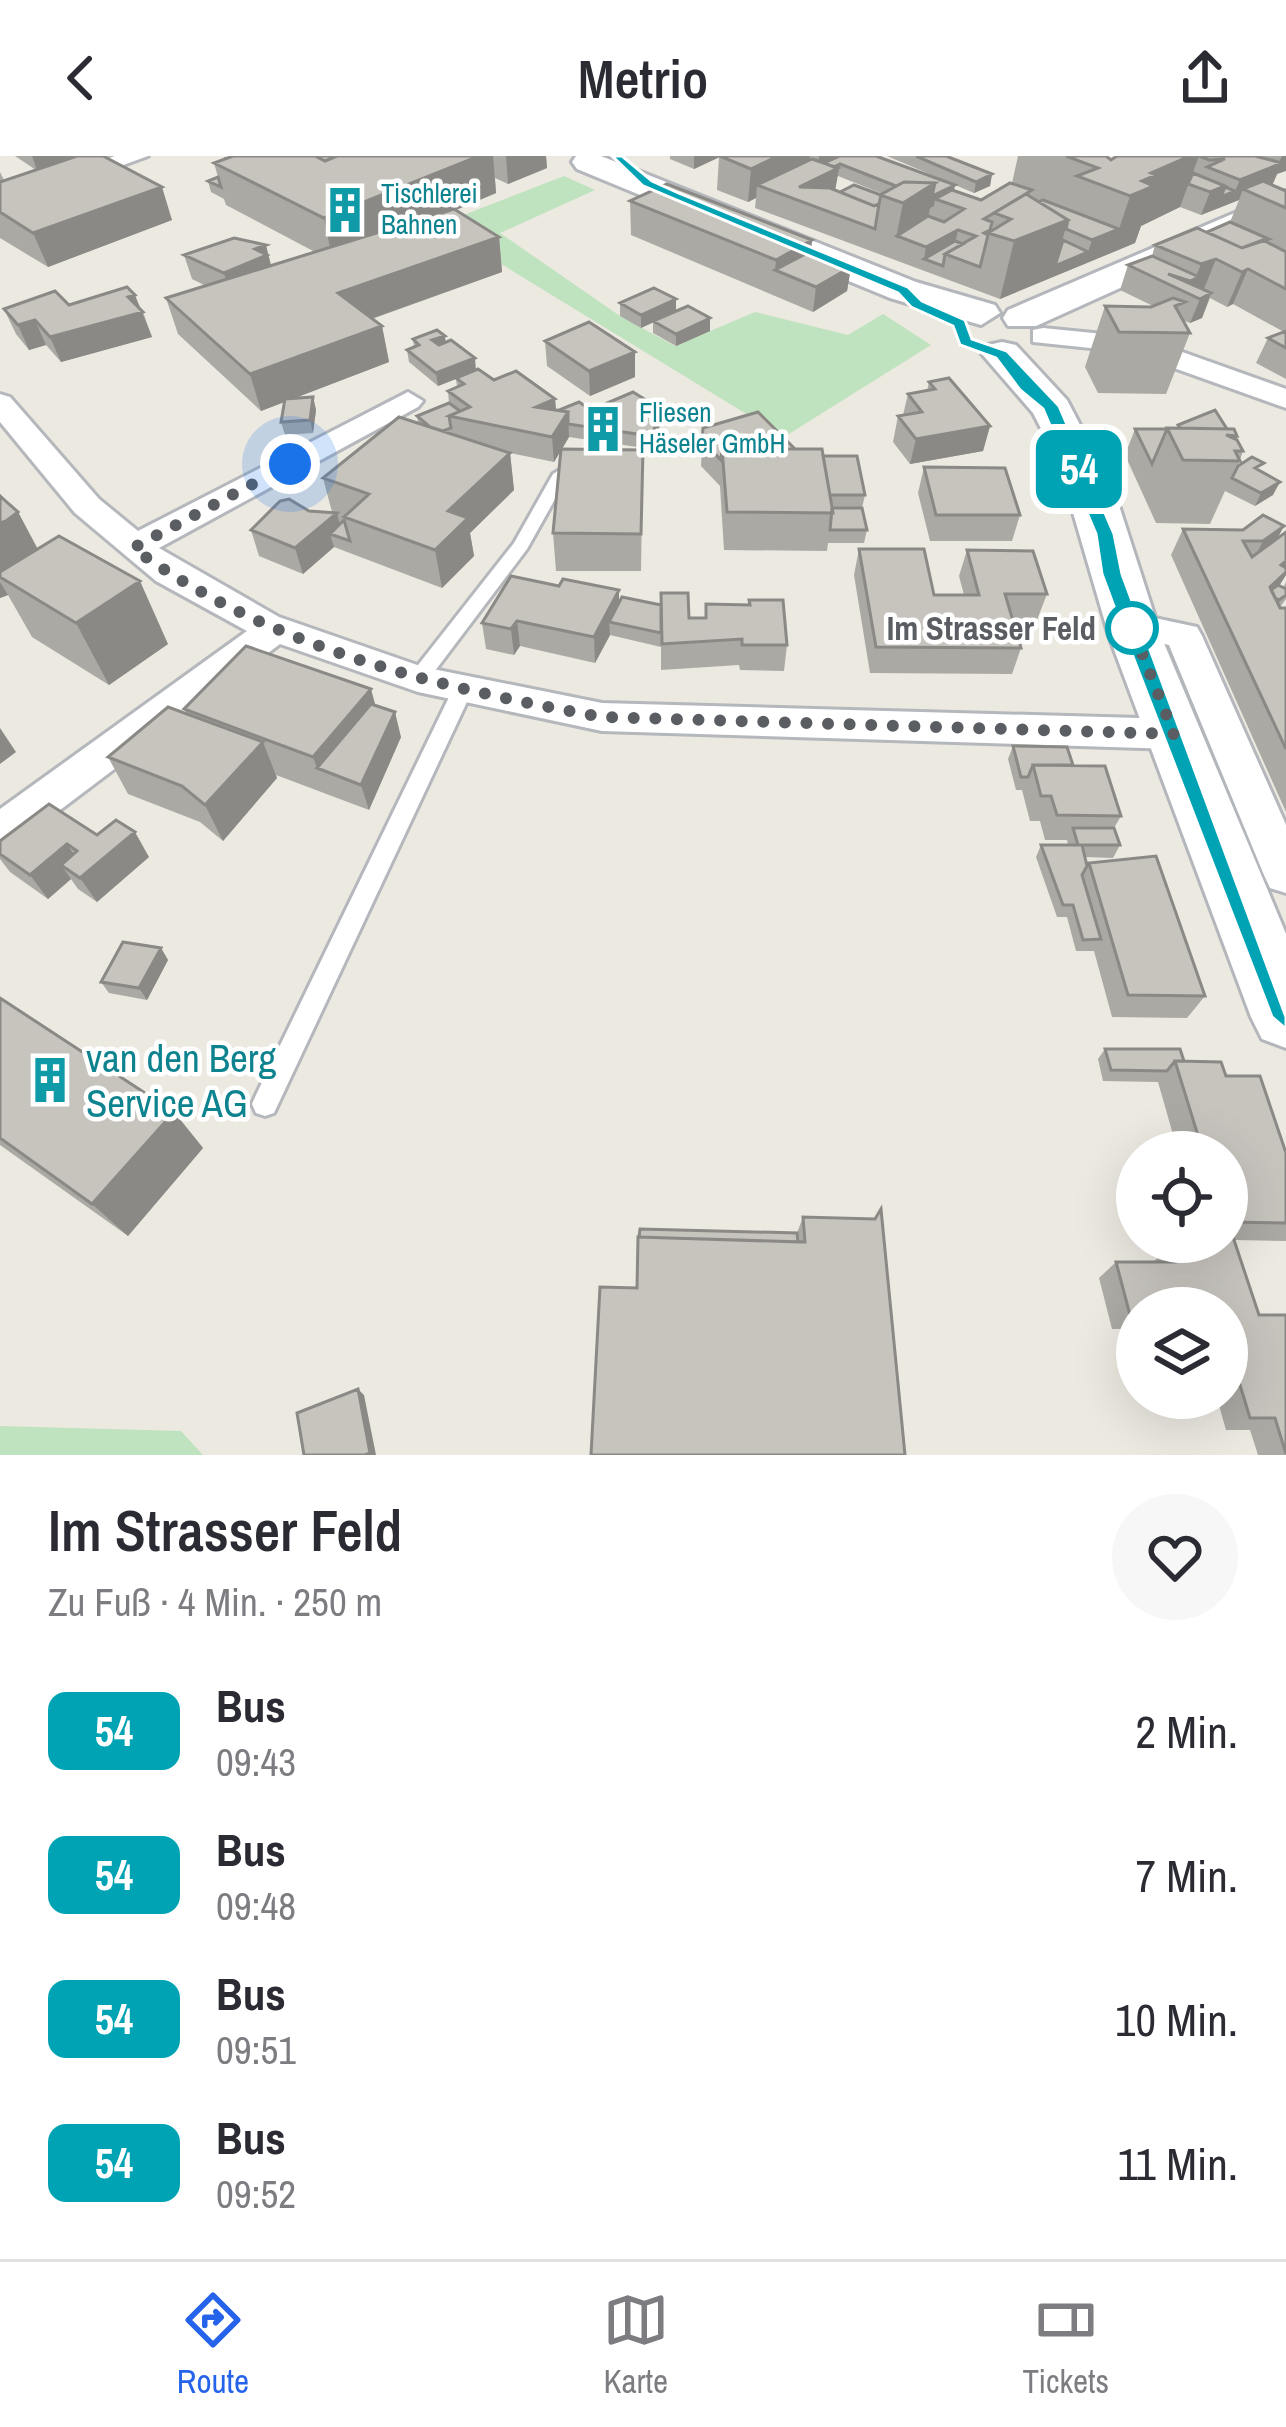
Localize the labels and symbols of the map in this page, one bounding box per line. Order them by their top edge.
place label: Tischlerei Bahnen [381,175,478,242]
building icon: Tischlerei Bahnen [320,185,370,235]
place label: Fliesen Häseler GmbH [639,394,785,461]
building icon: Fliesen Häseler GmbH [578,404,628,454]
line badge: 54 [1025,430,1133,508]
your location [260,434,320,494]
marker: Im Strasser Feld [1107,603,1157,653]
place label: Im Strasser Feld [887,606,1096,650]
place label: van den Berg Service AG [86,1032,276,1129]
building icon: van den Berg Service AG [25,1055,75,1105]

